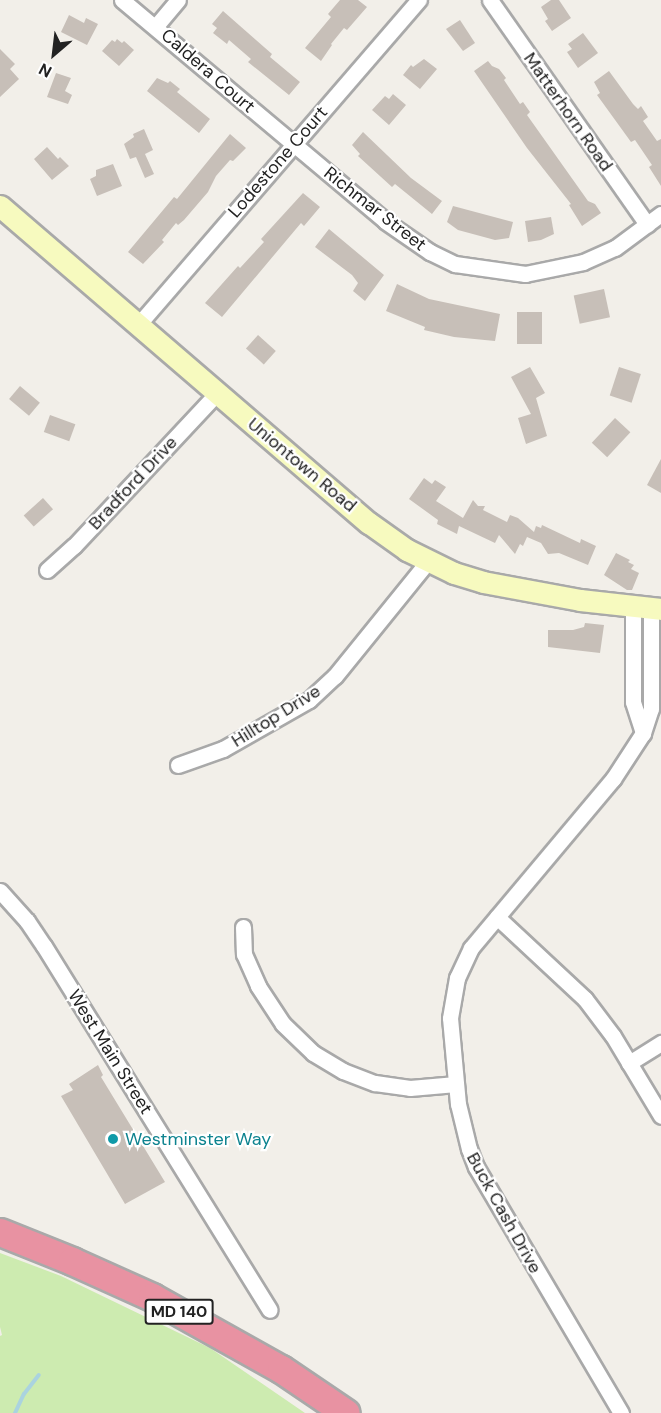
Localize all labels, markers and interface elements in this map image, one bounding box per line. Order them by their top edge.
north arrow [24,24,84,84]
street label: Caldera Court [157,24,259,118]
street label: Matterhorn Road [519,48,617,176]
text: N [35,58,55,82]
street label: Lodestone Court [224,102,332,222]
street label: Richmar Street [320,162,430,256]
street label: Uniontown Road [243,413,361,517]
street label: Bradford Drive [84,432,182,534]
street label: Hilltop Drive [228,680,324,752]
street label: West Main Street [63,986,157,1118]
place label: Westminster Way [125,1128,271,1150]
marker: Westminster Way [106,1132,120,1146]
street label: Buck Cash Drive [462,1149,546,1277]
road number: MD 140 [144,1299,213,1325]

